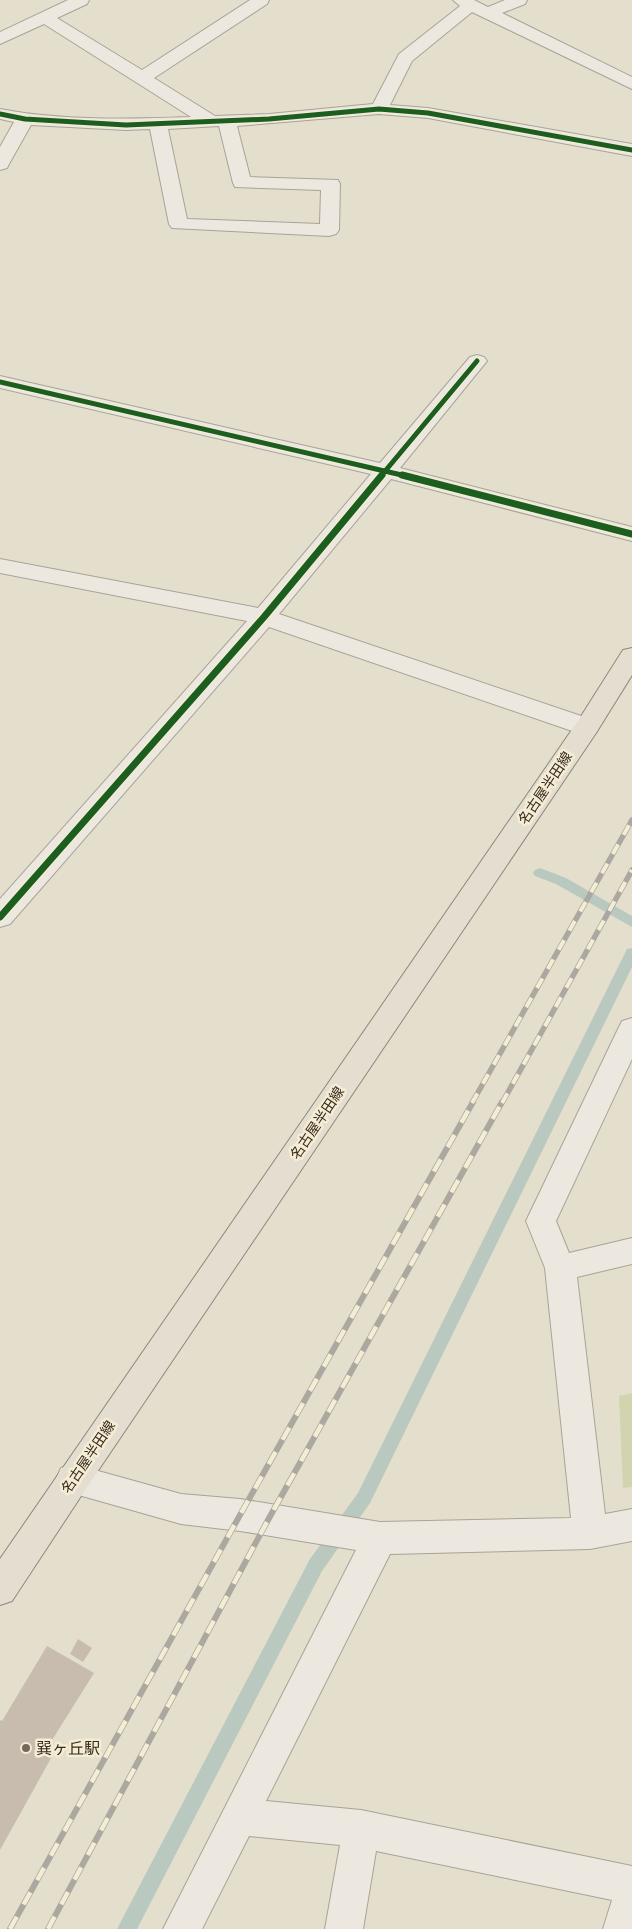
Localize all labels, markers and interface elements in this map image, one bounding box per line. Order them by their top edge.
street label: 名古屋半田線 [515,749,575,827]
street label: 名古屋半田線 [287,1084,347,1162]
street label: 名古屋半田線 [58,1418,118,1496]
place label: 巽ヶ丘駅 [36,1740,100,1757]
marker: 巽ヶ丘駅 [20,1742,32,1754]

